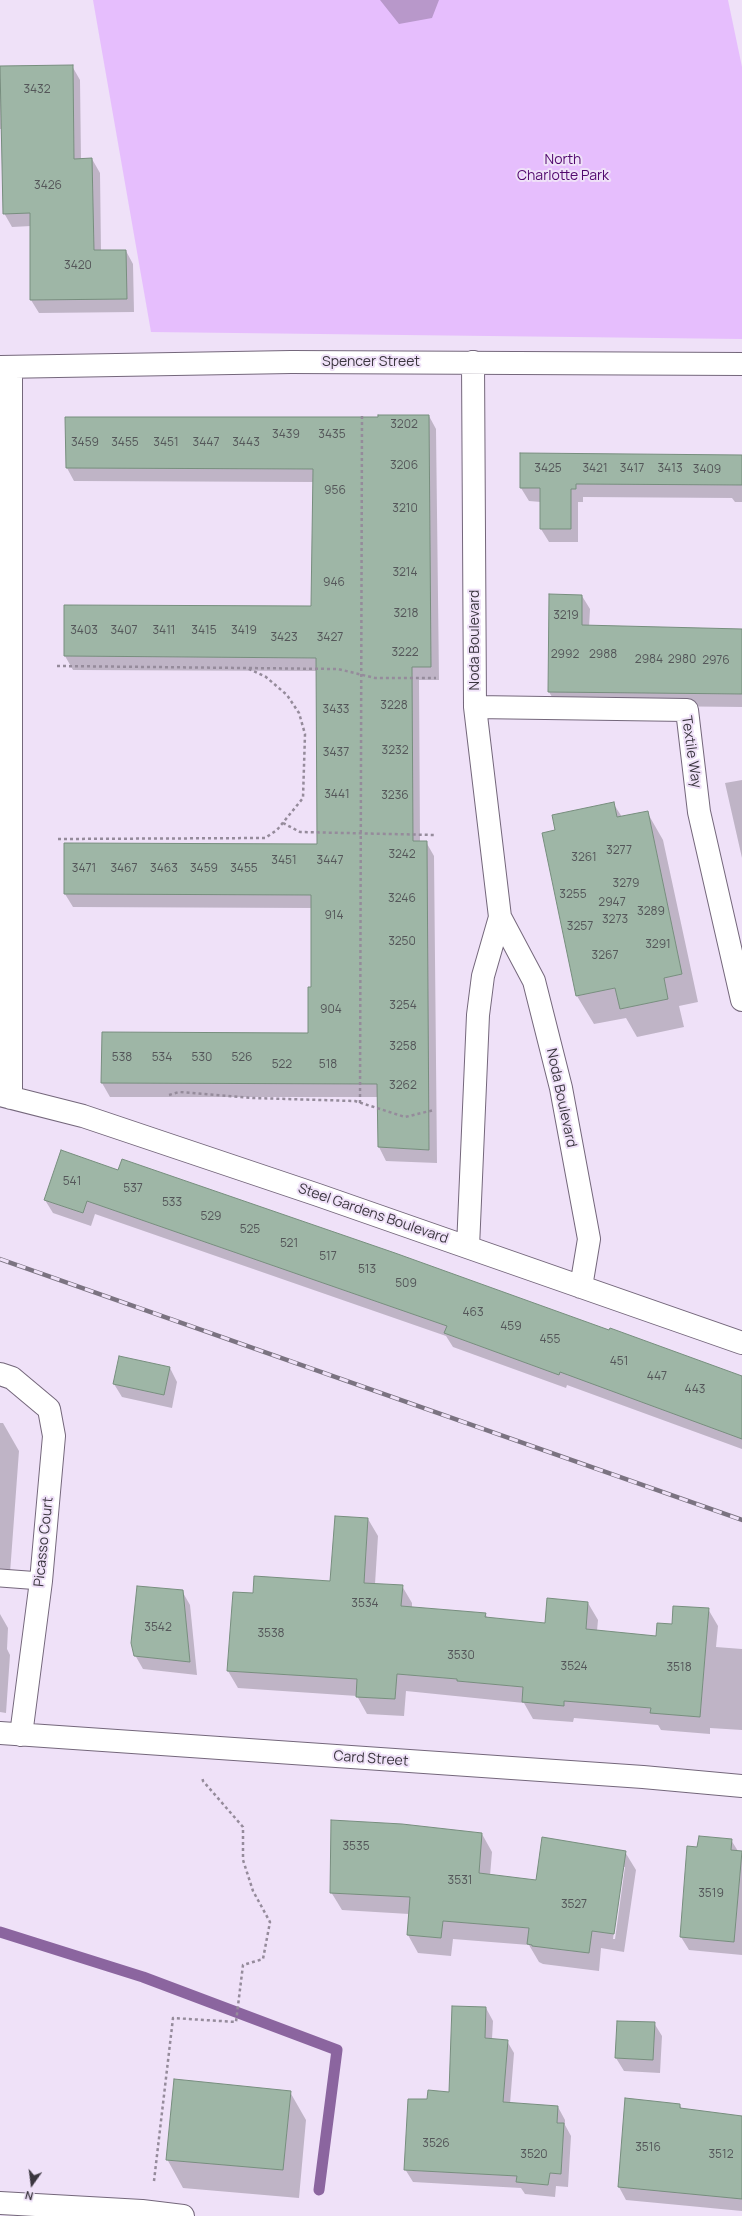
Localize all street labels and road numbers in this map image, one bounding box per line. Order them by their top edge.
street label: Spencer Street [322,354,420,370]
street label: Noda Boulevard [467,590,483,690]
street label: Textile Way [678,715,704,789]
street label: Noda Boulevard [542,1047,580,1149]
street label: Steel Gardens Boulevard [296,1180,450,1248]
street label: Picasso Court [31,1496,57,1588]
street label: Card Street [333,1748,409,1770]

